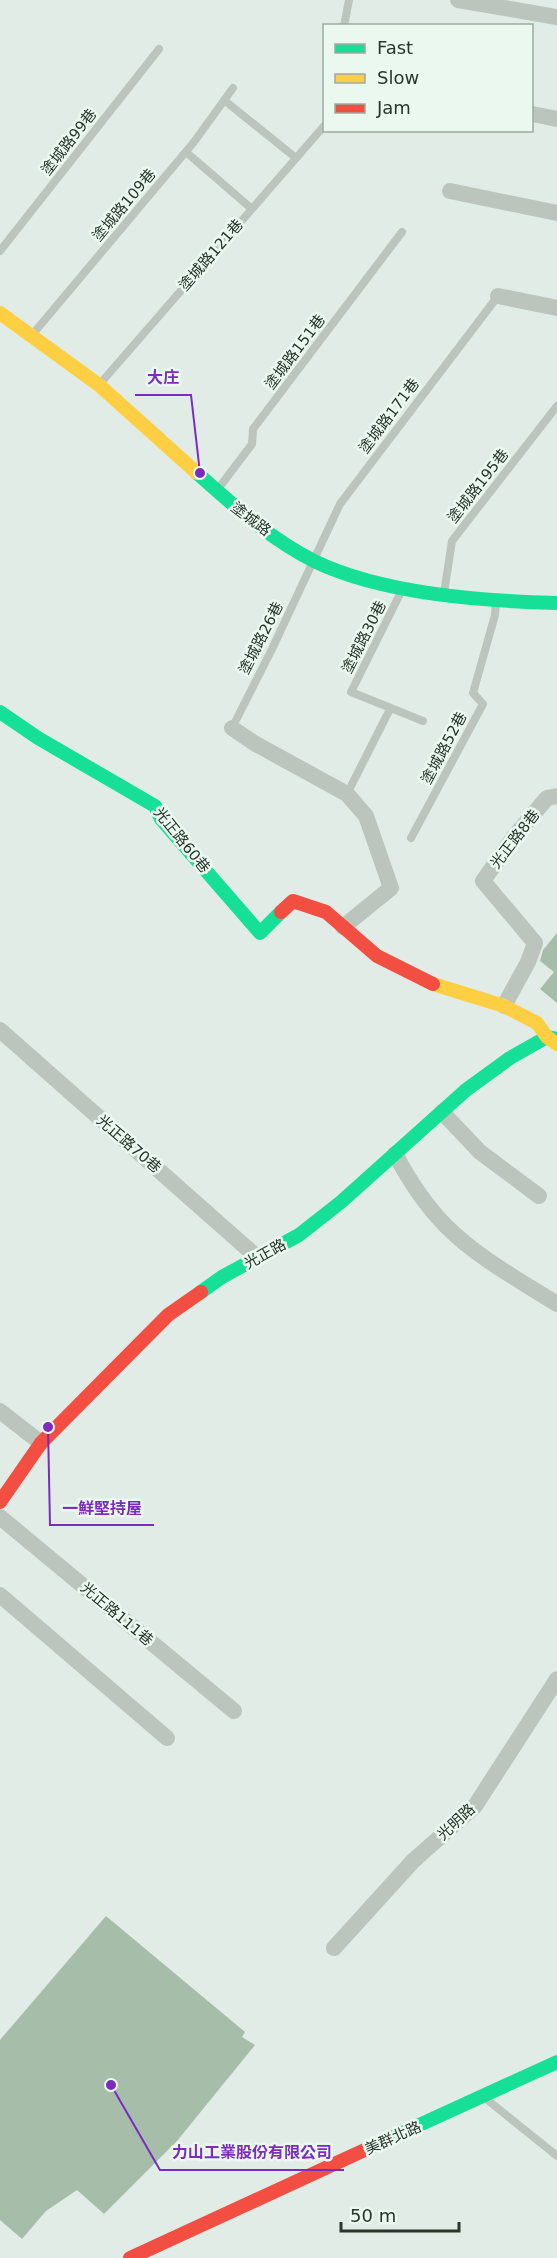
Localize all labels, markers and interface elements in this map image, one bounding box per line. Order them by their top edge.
legend [323,24,533,132]
text: Fast [377,37,413,58]
text: Slow [377,67,419,88]
text: Jam [376,97,411,118]
street label: 塗城路99巷 [38,105,100,179]
street label: 塗城路109巷 [89,165,159,245]
street label: 塗城路121巷 [175,216,247,294]
street label: 塗城路151巷 [261,311,329,393]
callout: 大庄 [135,361,191,395]
text: 大庄 [147,368,179,387]
street label: 塗城路171巷 [355,375,423,457]
street label: 塗城路195巷 [444,446,512,526]
street label: 塗城路 [228,498,274,540]
street label: 塗城路30巷 [338,598,390,676]
street label: 塗城路26巷 [235,599,287,677]
street label: 塗城路52巷 [417,709,471,787]
street label: 光正路60巷 [150,804,214,876]
street label: 光正路8巷 [486,806,544,872]
street label: 光正路70巷 [93,1111,165,1177]
street label: 光正路 [241,1235,289,1273]
callout: 一鮮堅持屋 [50,1491,154,1525]
text: 一鮮堅持屋 [62,1499,142,1518]
street label: 光正路111巷 [77,1579,157,1649]
street label: 光明路 [433,1800,479,1844]
street label: 美群北路 [362,2118,424,2158]
callout: 力山工業股份有限公司 [160,2136,344,2170]
text: 力山工業股份有限公司 [172,2143,332,2162]
scale bar [341,2195,460,2233]
text: 50 m [350,2205,396,2226]

